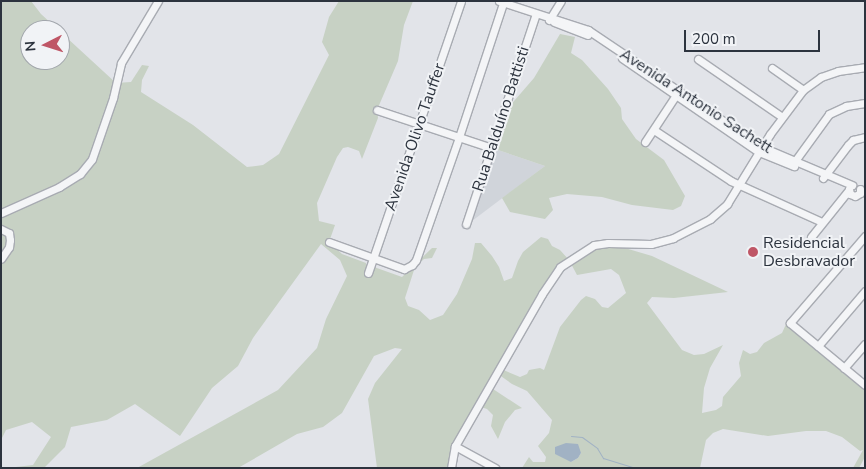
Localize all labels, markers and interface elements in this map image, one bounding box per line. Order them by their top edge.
north arrow [20,20,70,70]
scale bar [686,20,822,52]
text: 200 m [692,29,736,49]
text: N [21,40,40,52]
street label: Rua Balduíno Battisti [468,44,534,194]
street label: Avenida Antonio Sachett [616,45,776,157]
street label: Avenida Olivo Tauffer [381,61,449,213]
place label: Residencial Desbravador [763,233,855,271]
marker: Residencial Desbravador [747,246,759,258]

